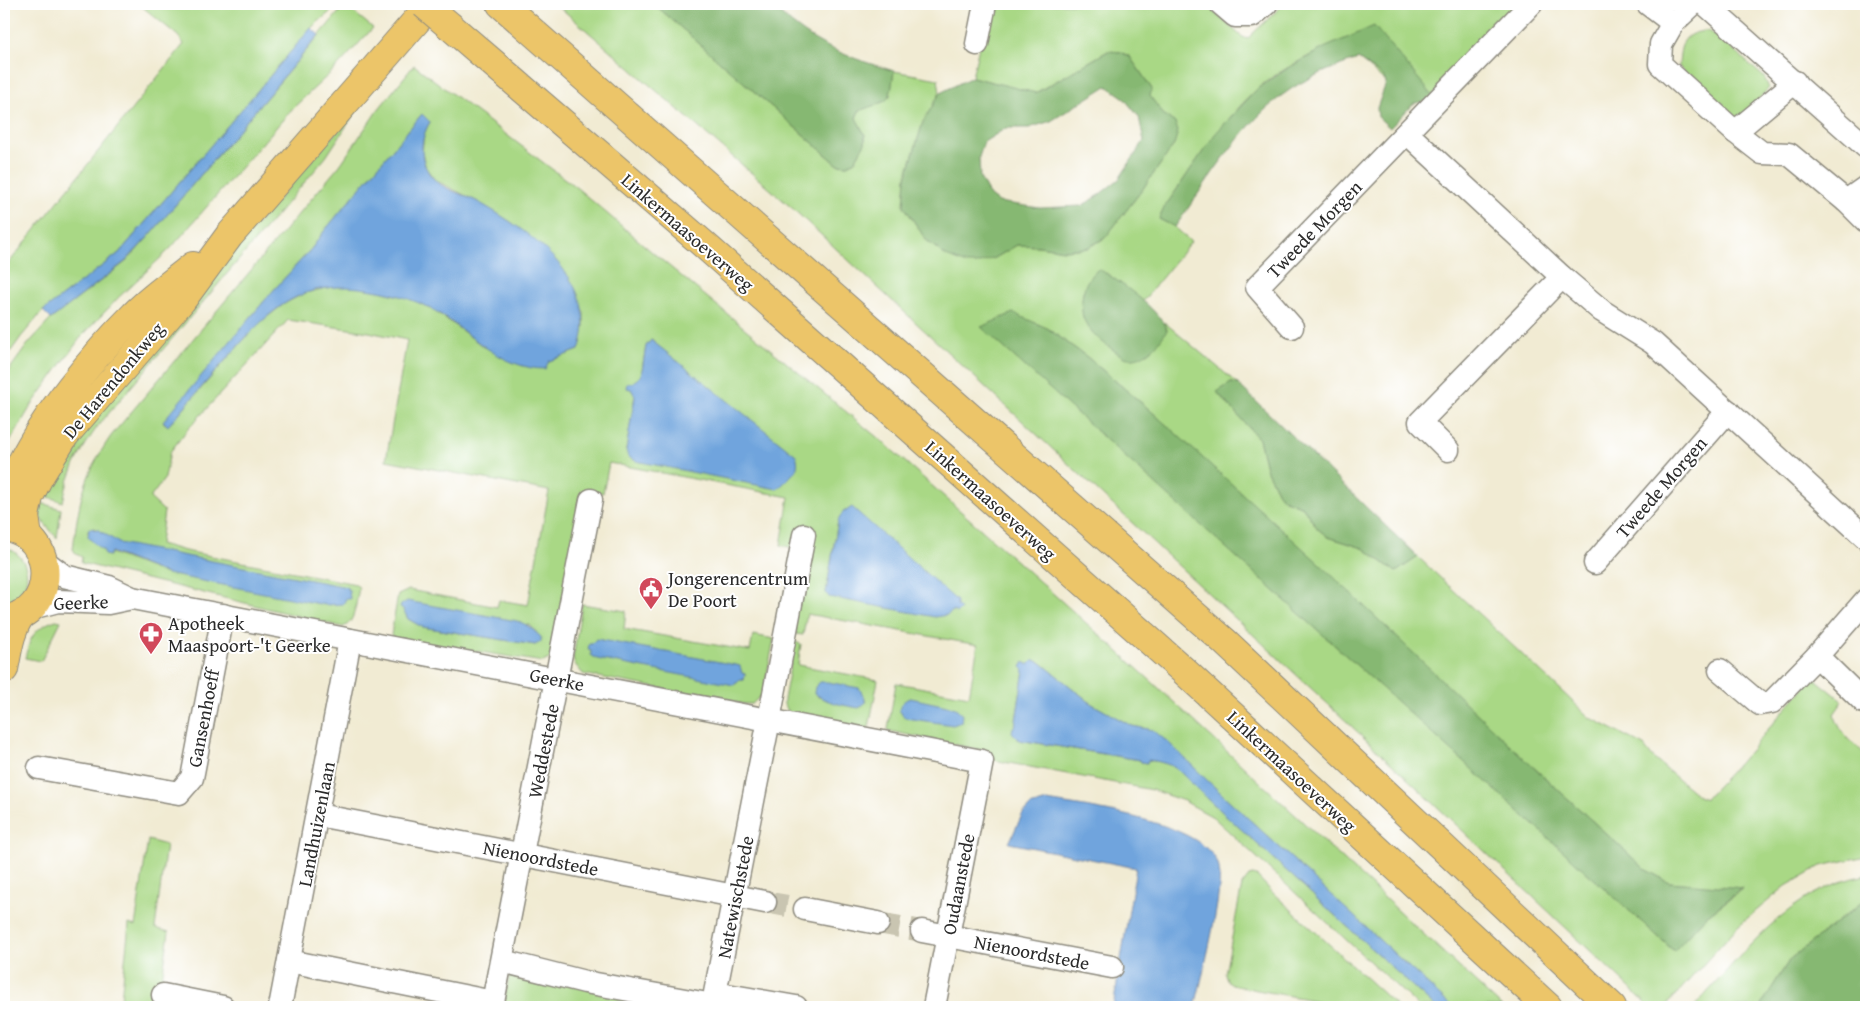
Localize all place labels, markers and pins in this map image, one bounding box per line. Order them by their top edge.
place label: Jongerencentrum De Poort [666,564,809,614]
public building icon: Jongerencentrum De Poort [638,576,664,610]
place label: Apotheek Maaspoort-'t Geerke [168,609,331,659]
pharmacy icon: Apotheek Maaspoort-'t Geerke [138,621,164,655]

